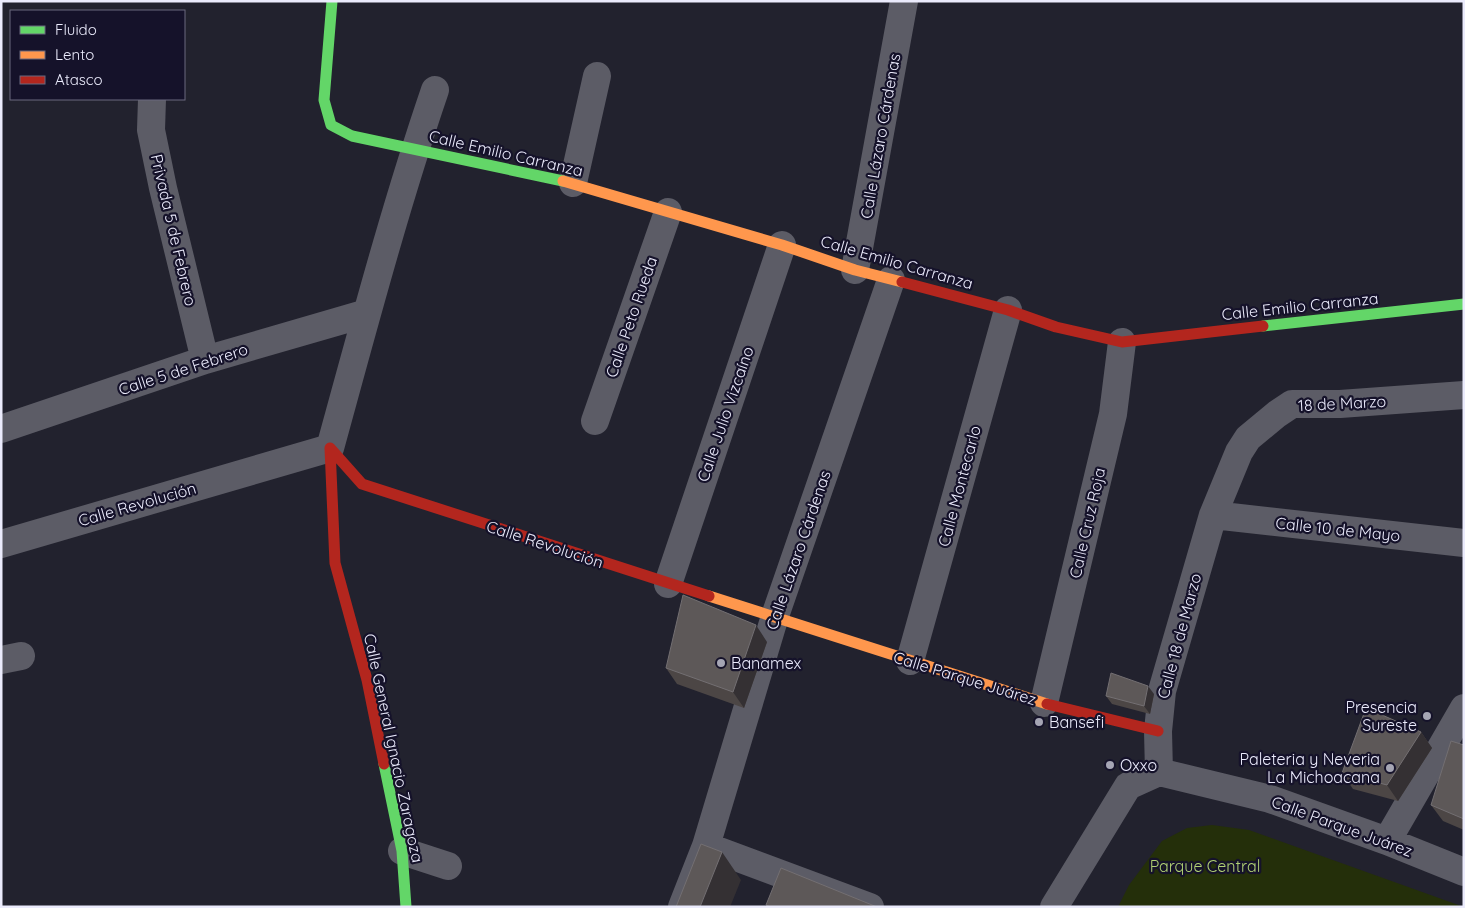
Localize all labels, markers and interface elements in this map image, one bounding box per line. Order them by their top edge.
legend [10,10,185,100]
text: Fluido [55,20,97,39]
text: Lento [55,45,94,64]
street label: Calle Lázaro Cárdenas [856,52,904,220]
text: Atasco [55,70,103,89]
street label: Calle Emilio Carranza [427,126,585,180]
street label: Privada 5 de Febrero [147,152,201,308]
street label: Calle Emilio Carranza [819,231,975,293]
street label: Calle Peto Rueda [601,254,661,380]
street label: Calle Emilio Carranza [1221,288,1379,324]
street label: Calle 5 de Febrero [116,339,250,399]
street label: Calle Julio Vizcaíno [692,344,758,484]
street label: 18 de Marzo [1297,391,1387,415]
street label: Calle Montecarlo [933,423,985,549]
street label: Calle Cruz Roja [1065,466,1109,580]
street label: Calle Lázaro Cárdenas [761,468,835,632]
street label: Calle Revolución [76,478,198,530]
street label: Calle 10 de Mayo [1275,513,1401,545]
street label: Calle Revolución [484,516,606,572]
street label: Calle 18 de Marzo [1153,571,1205,701]
street label: Calle General Ignacio Zaragoza [360,632,428,864]
street label: Calle Parque Juárez [891,647,1039,709]
place label: Banamex [731,653,802,673]
marker: Banamex [715,657,727,669]
place label: Presencia Sureste [1345,697,1417,735]
marker: Presencia Sureste [1421,710,1433,722]
place label: Bansefi [1049,712,1104,732]
marker: Bansefi [1033,716,1045,728]
place label: Paleteria y Neveria La Michoacana [1239,749,1380,787]
place label: Oxxo [1120,755,1157,775]
marker: Oxxo [1104,759,1116,771]
marker: Paleteria y Neveria La Michoacana [1384,762,1396,774]
street label: Calle Parque Juárez [1269,791,1415,861]
park label: Parque Central [1150,856,1260,876]

